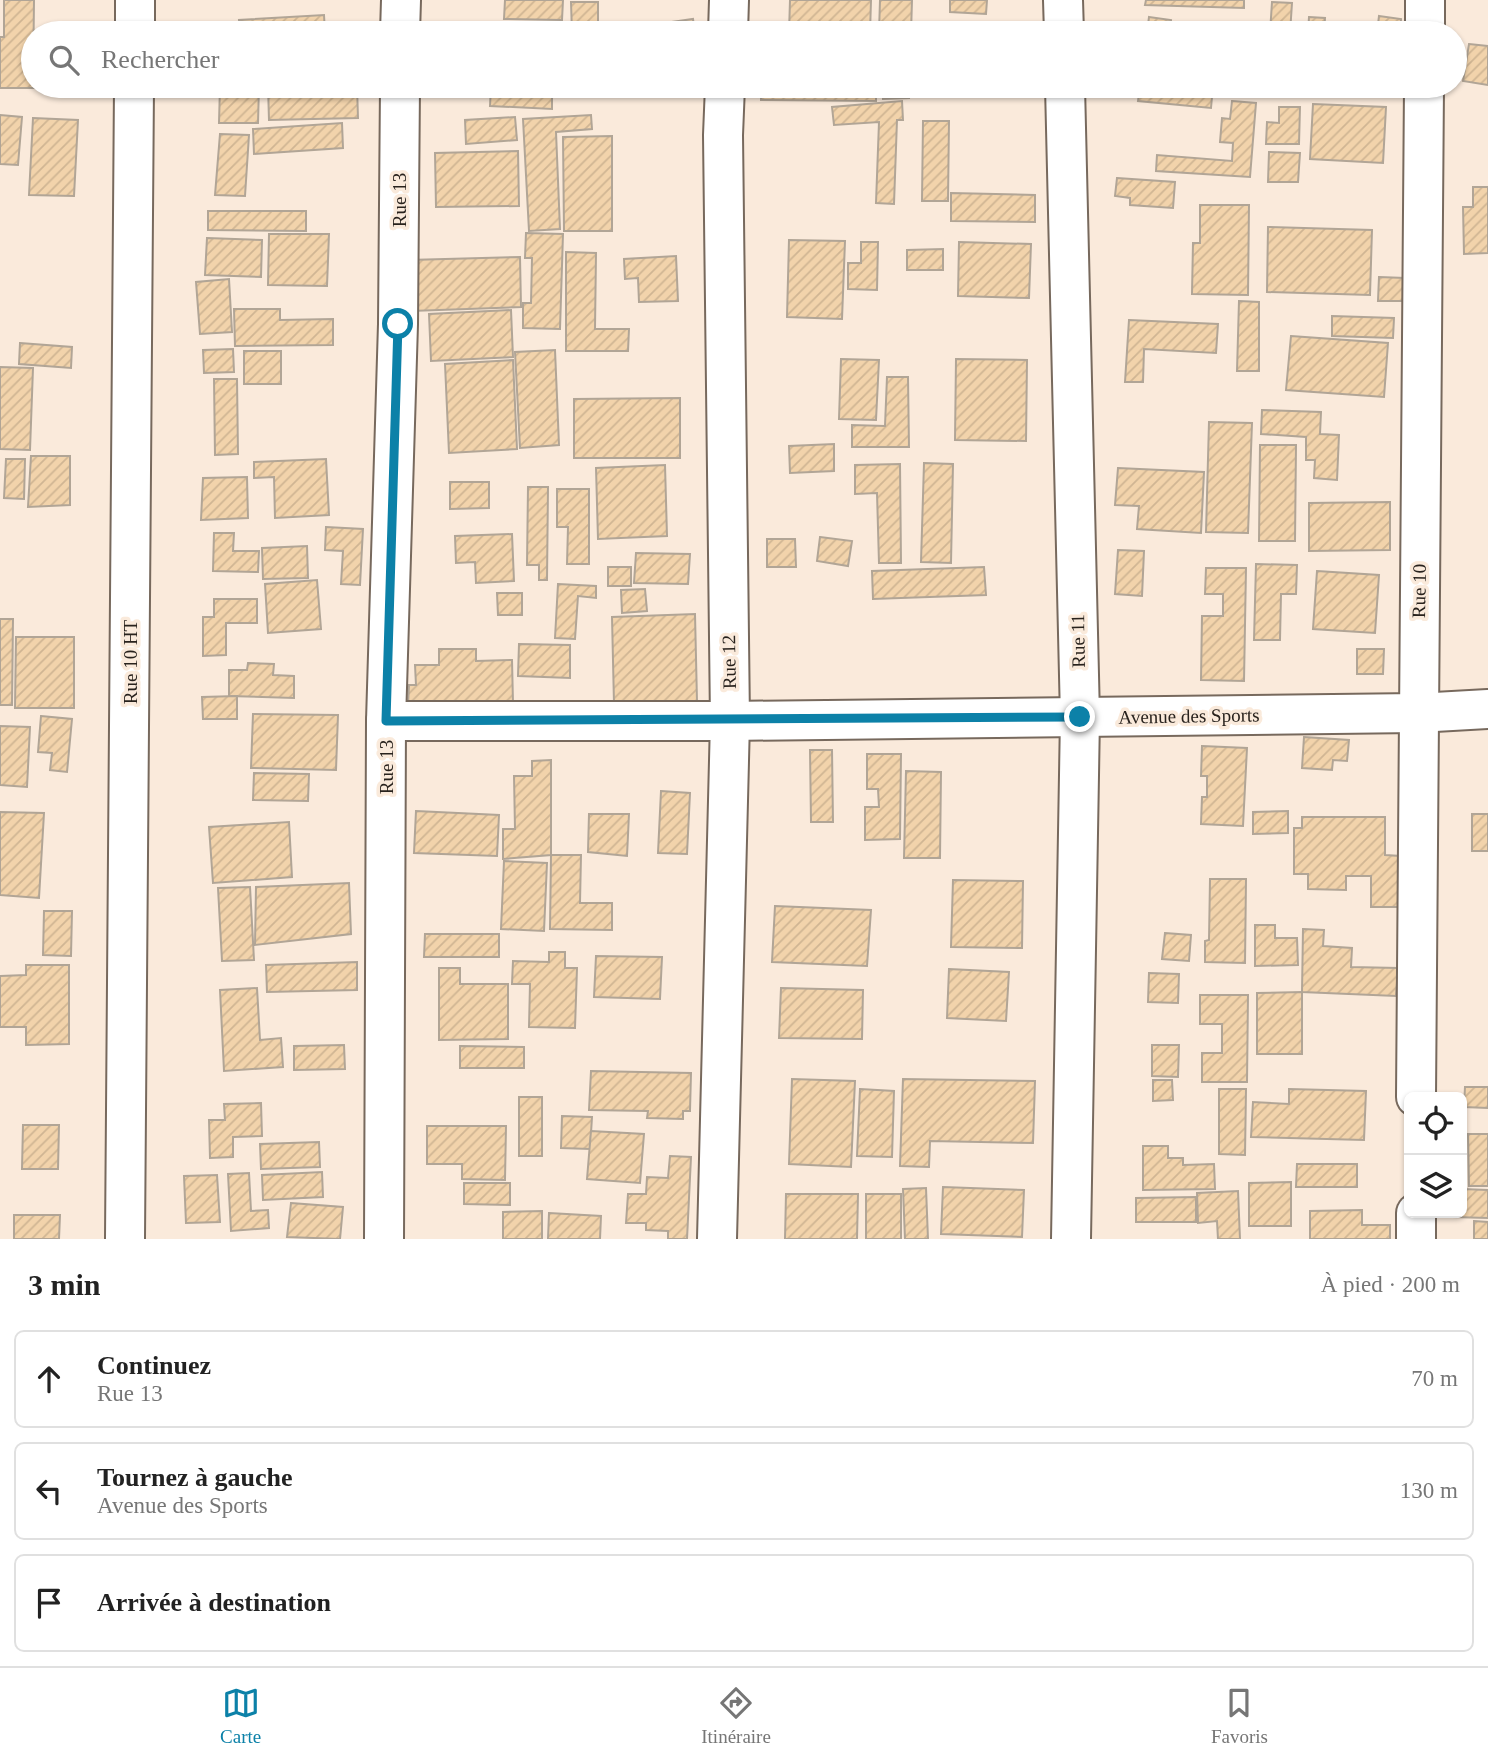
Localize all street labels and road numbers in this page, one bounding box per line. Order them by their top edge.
street label: Rue 13 [389,173,410,227]
street label: Rue 10 [1408,564,1430,618]
street label: Rue 11 [1067,614,1089,668]
street label: Rue 10 HT [120,619,141,704]
street label: Rue 12 [718,635,740,689]
street label: Avenue des Sports [1118,704,1260,728]
street label: Rue 13 [376,740,397,794]

